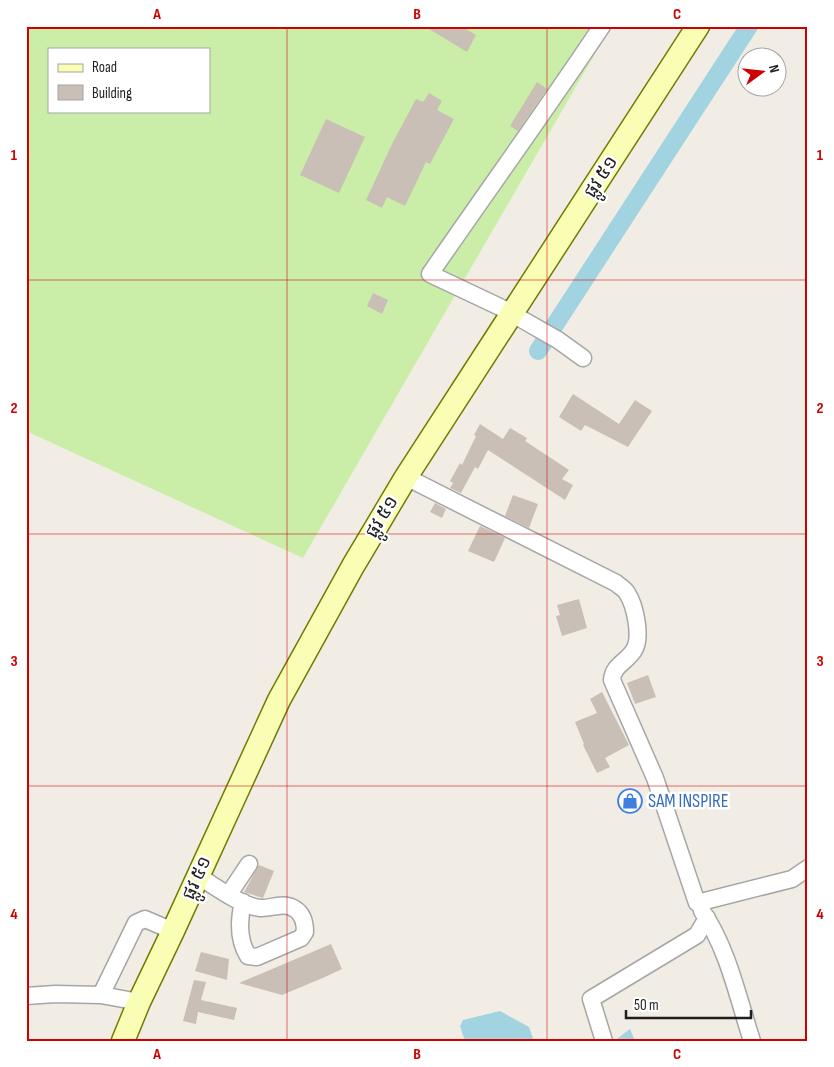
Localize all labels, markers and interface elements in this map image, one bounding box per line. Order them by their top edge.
text: A [152,5,161,24]
text: B [413,5,421,24]
text: C [673,5,681,24]
legend [48,48,210,112]
north arrow [736,48,786,98]
text: Road [92,58,117,77]
text: N [765,63,783,75]
text: Building [92,84,132,103]
text: 1 [11,146,18,165]
text: 1 [817,146,824,165]
street label: ផ្លូវ ៥១ [579,152,627,205]
text: 2 [10,399,18,418]
text: 2 [816,399,824,418]
street label: ផ្លូវ ៥១ [360,492,408,545]
text: 3 [10,652,18,671]
text: 3 [816,652,824,671]
shop icon: SAM INSPIRE [617,788,643,814]
place label: SAM INSPIRE [648,790,729,813]
street label: ផ្លូវ ៥១ [177,853,221,905]
text: 4 [10,905,18,924]
text: 4 [816,905,824,924]
scale bar [626,987,752,1019]
text: 50 m [634,996,659,1015]
text: A [152,1045,161,1064]
text: B [413,1045,421,1064]
text: C [673,1045,681,1064]

